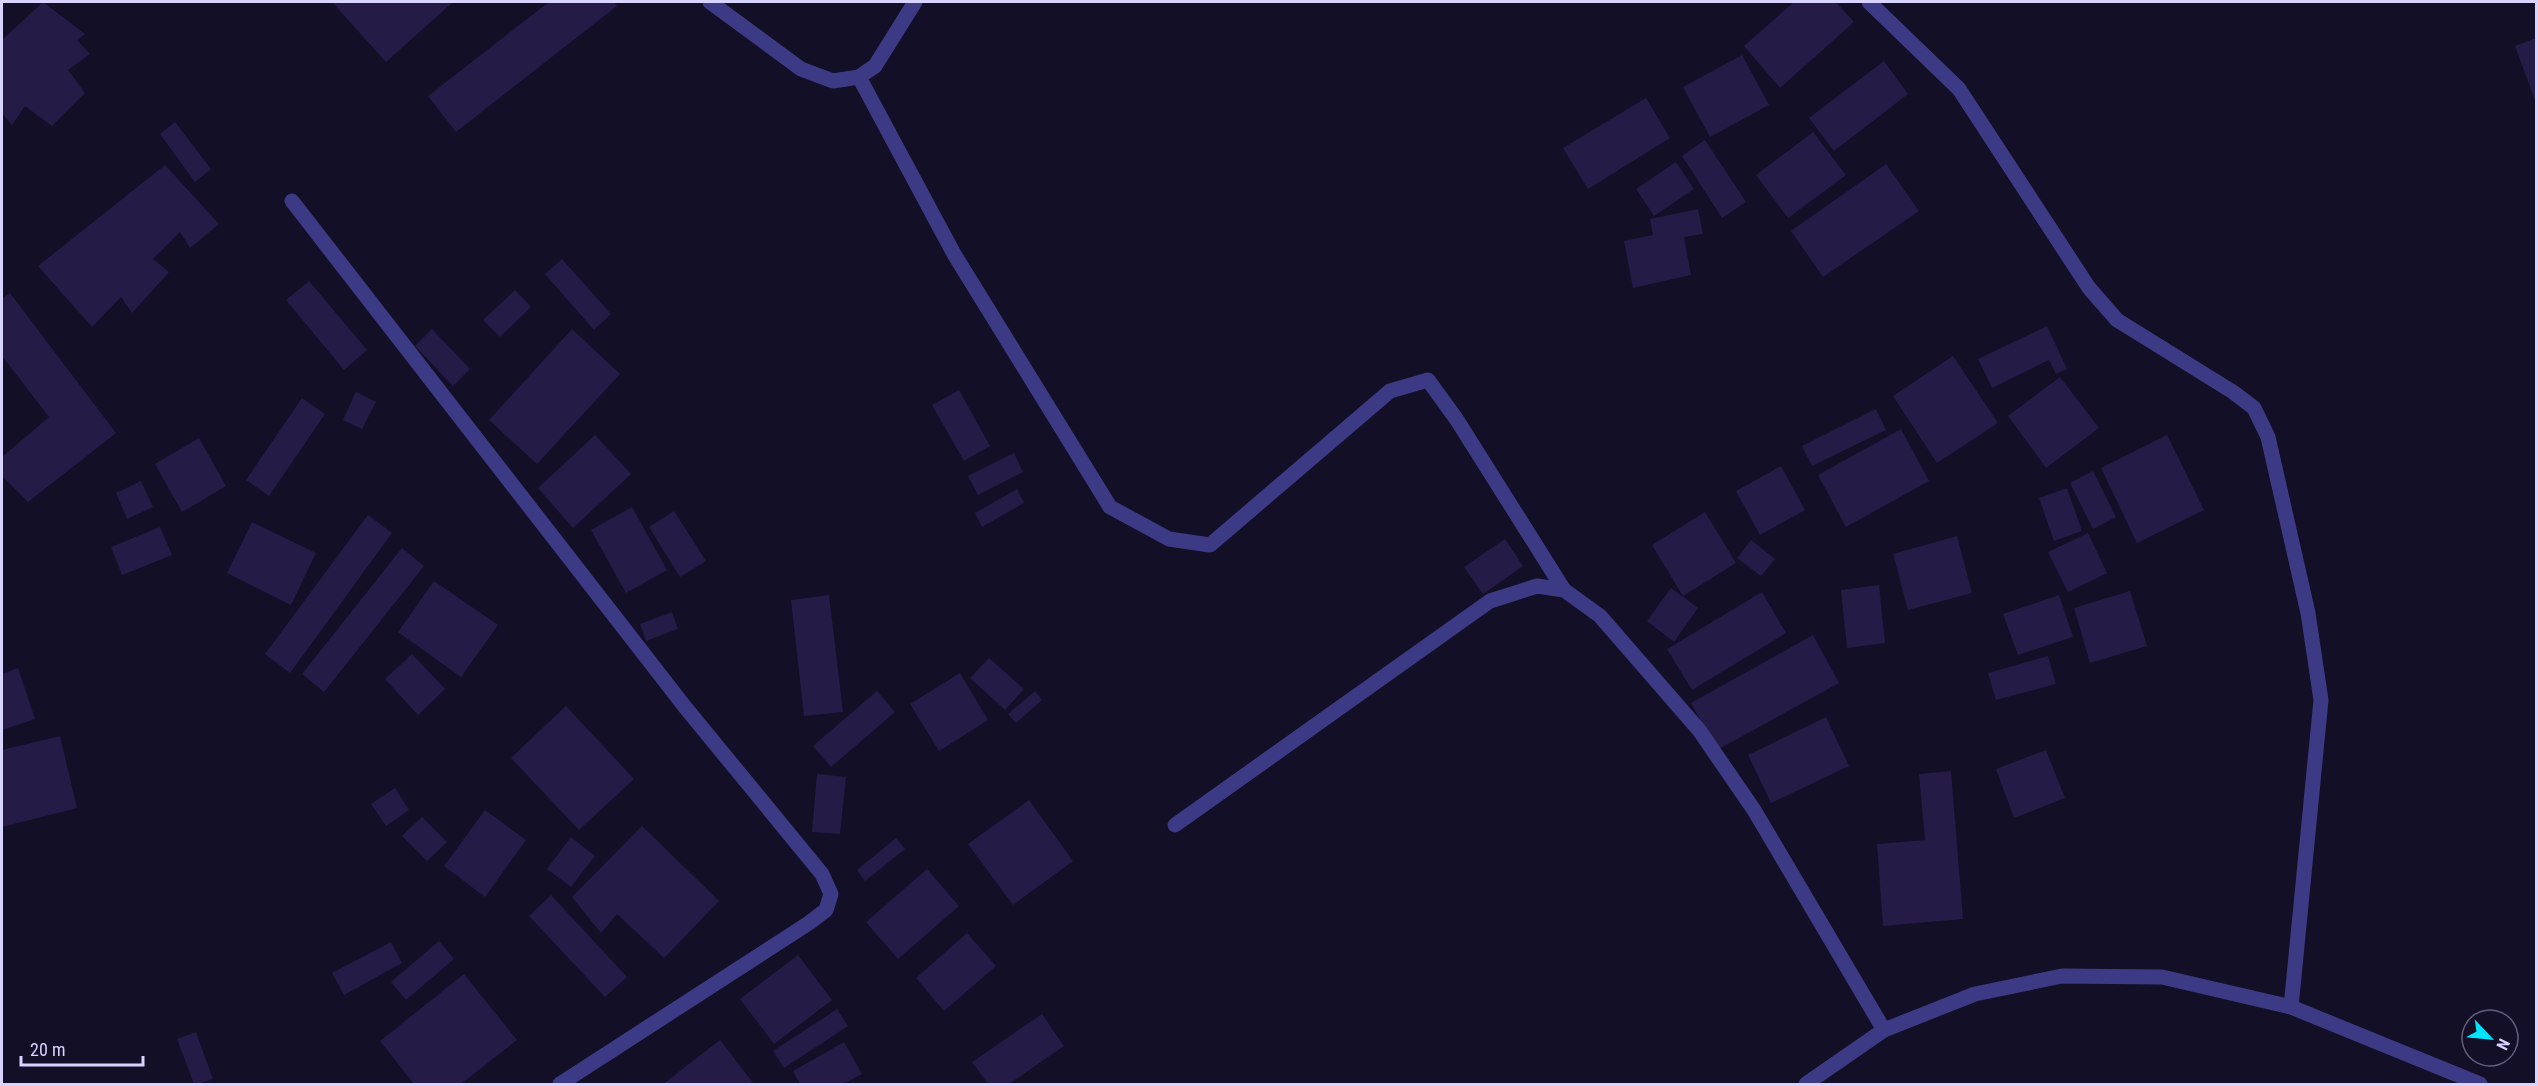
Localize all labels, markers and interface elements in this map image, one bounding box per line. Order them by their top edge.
north arrow [2460,1008,2520,1068]
scale bar [21,1029,142,1067]
text: N [2492,1036,2514,1053]
text: 20 m [30,1039,65,1060]

